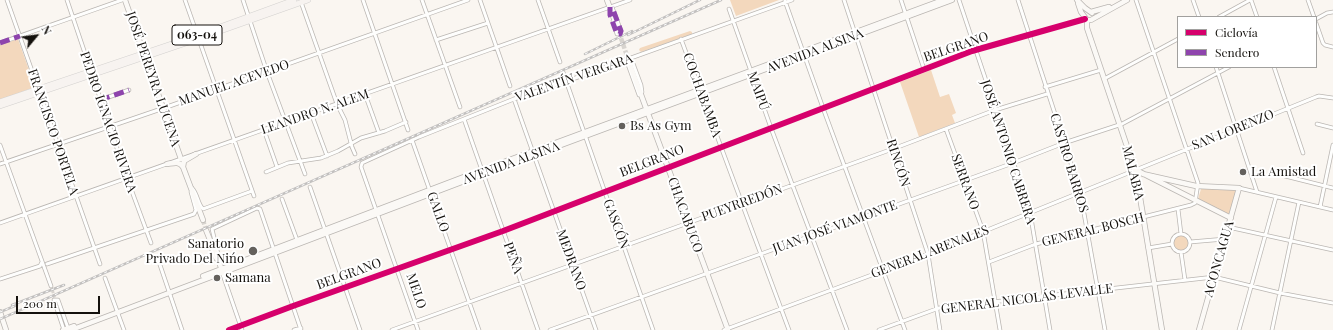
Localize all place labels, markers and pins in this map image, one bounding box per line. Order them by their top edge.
place label: Bs As Gym [630,118,692,134]
marker: Bs As Gym [617,121,627,131]
place label: La Amistad [1251,164,1316,180]
marker: La Amistad [1238,167,1248,177]
place label: Sanatorio Privado Del Nińo [145,236,244,267]
marker: Sanatorio Privado Del Nińo [247,245,259,257]
place label: Samana [225,270,271,286]
marker: Samana [212,273,222,283]

